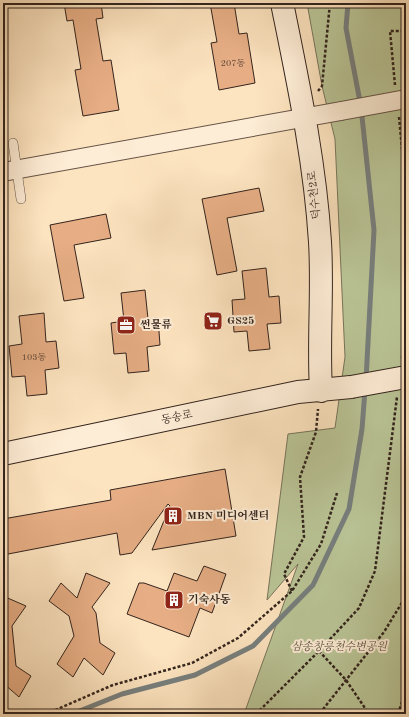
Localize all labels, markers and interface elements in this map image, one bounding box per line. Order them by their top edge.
house number: 207동 [221,58,245,68]
street label: 덕수천2로 [306,170,323,220]
supermarket icon: GS25 [202,310,224,332]
office icon: 썬물류 [115,314,137,336]
place label: GS25 [227,316,255,327]
place label: 썬물류 [140,318,172,331]
house number: 103동 [22,352,46,362]
street label: 동송로 [160,407,194,427]
building icon: MBN 미디어센터 [162,505,184,527]
place label: MBN 미디어센터 [187,509,269,522]
building icon: 기숙사동 [163,589,185,611]
place label: 기숙사동 [188,593,231,606]
park label: 삼송창릉천수변공원 [291,640,388,653]

